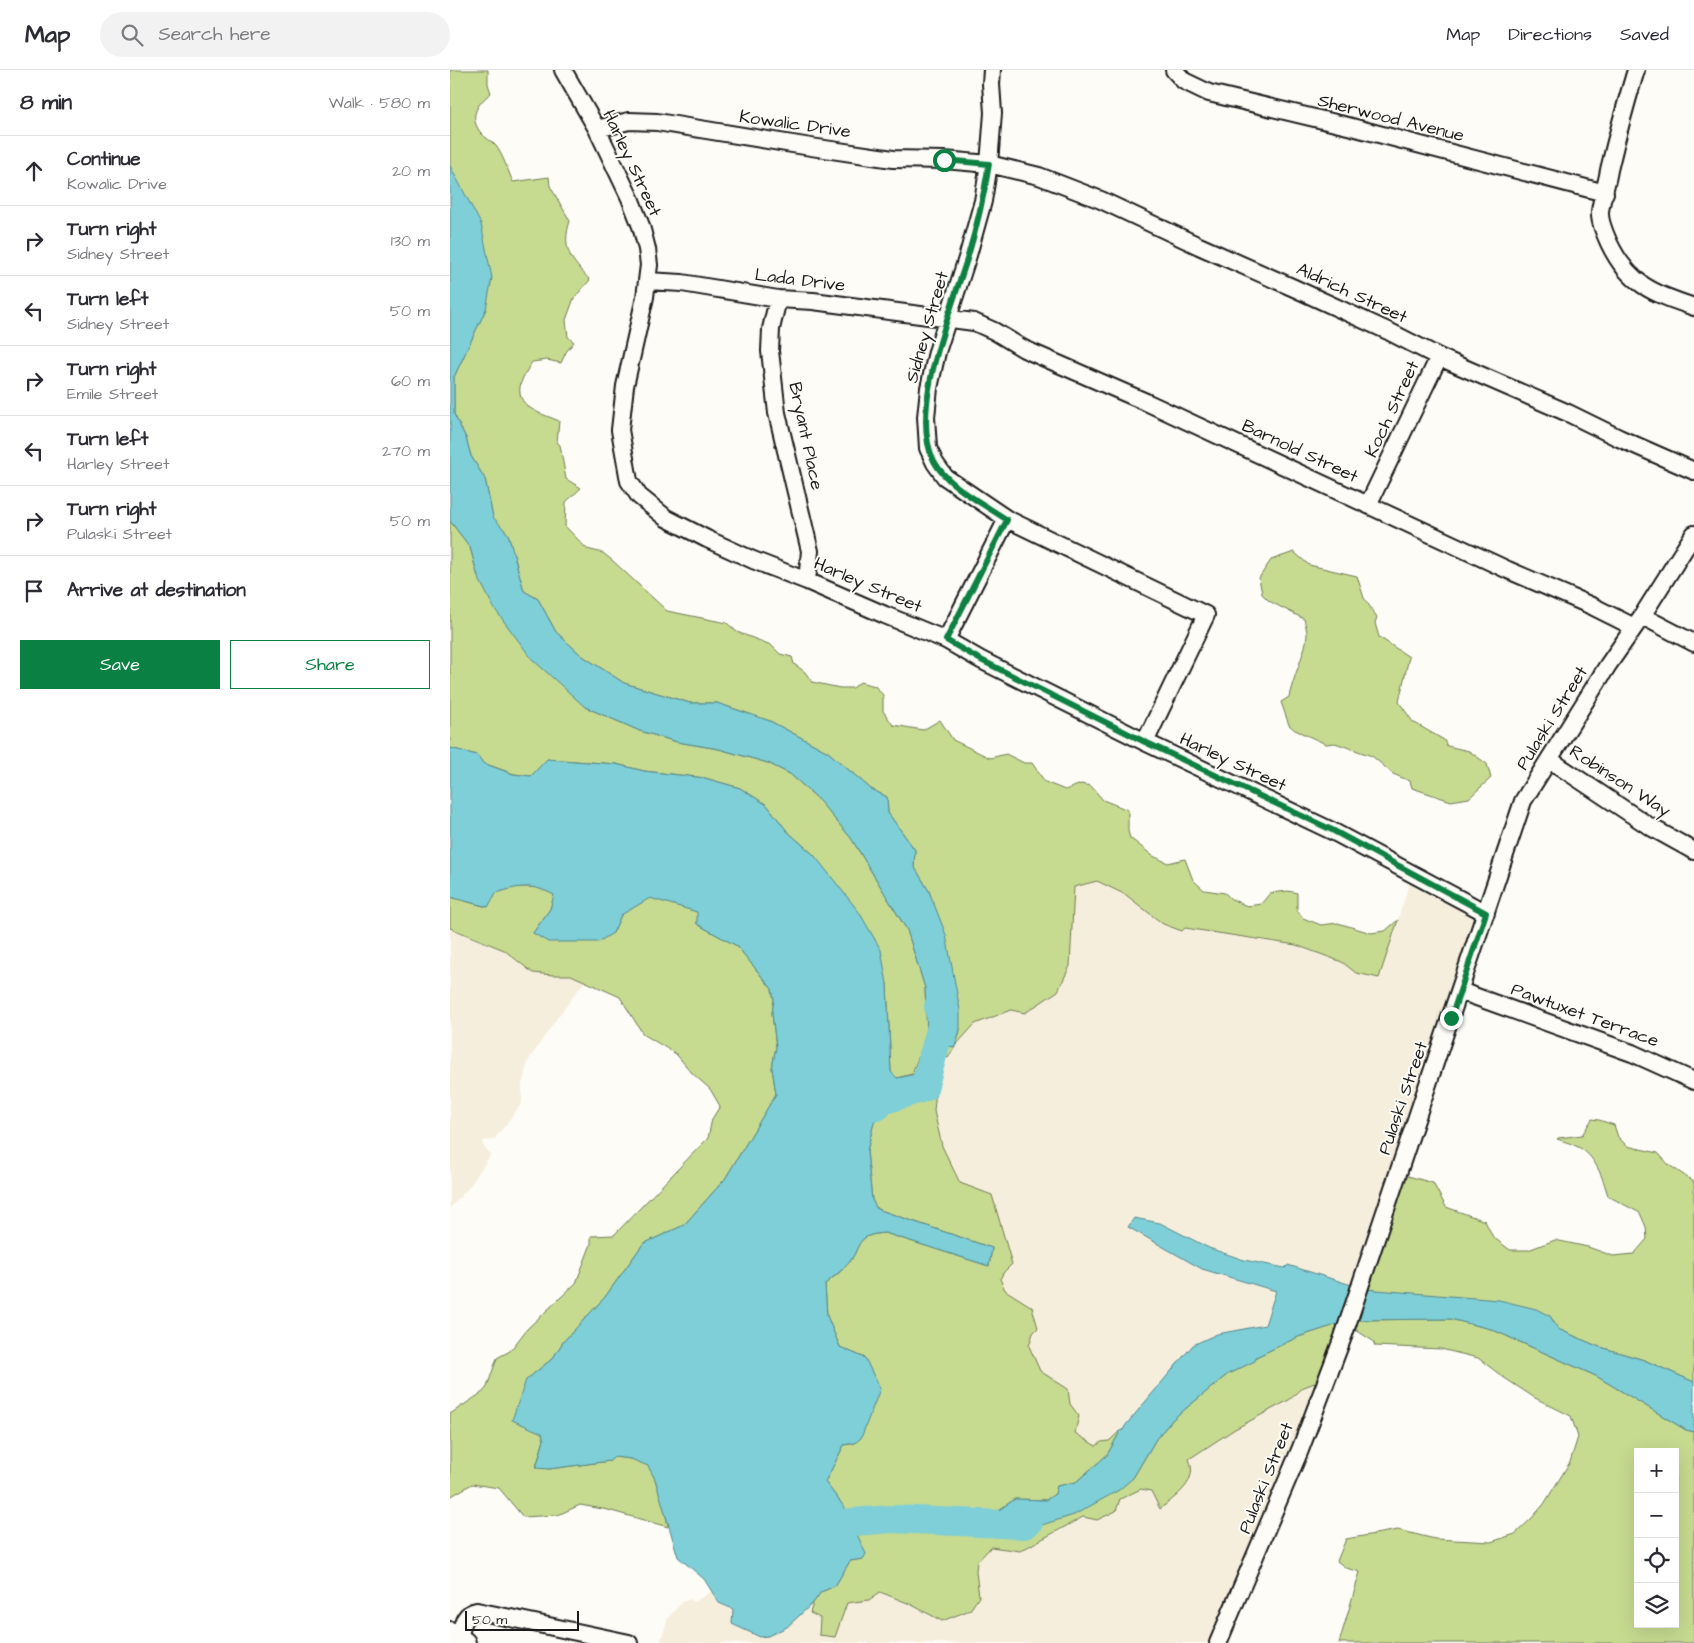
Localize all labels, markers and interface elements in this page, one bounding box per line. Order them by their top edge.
search box [100,12,450,57]
text: Map [25,18,70,52]
icon: search [118,21,146,49]
text: Search here [158,21,271,48]
text: Map [1446,22,1480,47]
text: Directions [1508,22,1592,47]
text: Saved [1620,22,1669,47]
text: 8 min [20,88,72,117]
street label: Sherwood Avenue [1315,88,1467,148]
text: Walk · 580 m [329,92,430,114]
street label: Kowalic Drive [738,104,853,144]
street label: Harley Street [595,106,668,222]
text: Continue [67,146,141,173]
route start [933,149,956,172]
icon: ahead [20,157,48,185]
text: 20 m [392,160,430,182]
text: Kowalic Drive [67,173,167,195]
text: Turn right [67,216,156,243]
icon: right [20,227,48,255]
text: 130 m [391,230,430,252]
text: Sidney Street [67,243,169,265]
street label: Aldrich Street [1293,256,1412,330]
street label: Lada Drive [754,262,847,298]
street label: Sidney Street [899,268,956,386]
text: Turn left [67,286,148,313]
icon: left [20,297,48,325]
text: 50 m [390,300,430,322]
text: Sidney Street [67,313,169,335]
text: Turn right [67,356,156,383]
street label: Koch Street [1359,356,1426,461]
icon: right [20,367,48,395]
text: 60 m [391,370,430,392]
street label: Bryant Place [781,380,830,493]
text: Emile Street [67,383,158,405]
street label: Barnold Street [1238,413,1363,489]
text: Turn left [67,426,148,453]
icon: left [20,437,48,465]
text: 270 m [382,440,430,462]
text: Harley Street [67,453,169,475]
text: Turn right [67,496,156,523]
icon: right [20,507,48,535]
text: 50 m [390,510,430,532]
text: Pulaski Street [67,523,172,545]
street label: Harley Street [810,551,927,620]
icon: arrive [20,577,48,605]
text: Arrive at destination [67,577,246,604]
button: Save [20,640,220,689]
button: Share [230,640,430,689]
street label: Pulaski Street [1510,661,1594,775]
street label: Harley Street [1175,726,1291,799]
street label: Robinson Way [1564,739,1676,824]
street label: Pawtuxet Terrace [1508,977,1663,1053]
route end [1440,1007,1463,1030]
street label: Pulaski Street [1372,1037,1434,1158]
street label: Pulaski Street [1232,1418,1300,1537]
map controls [1634,1448,1679,1628]
button: + [1634,1448,1679,1493]
button: − [1634,1493,1679,1538]
button: locate [1634,1538,1679,1583]
button: layers [1634,1583,1679,1628]
scale bar [465,1608,579,1631]
text: 50 m [472,1610,507,1630]

